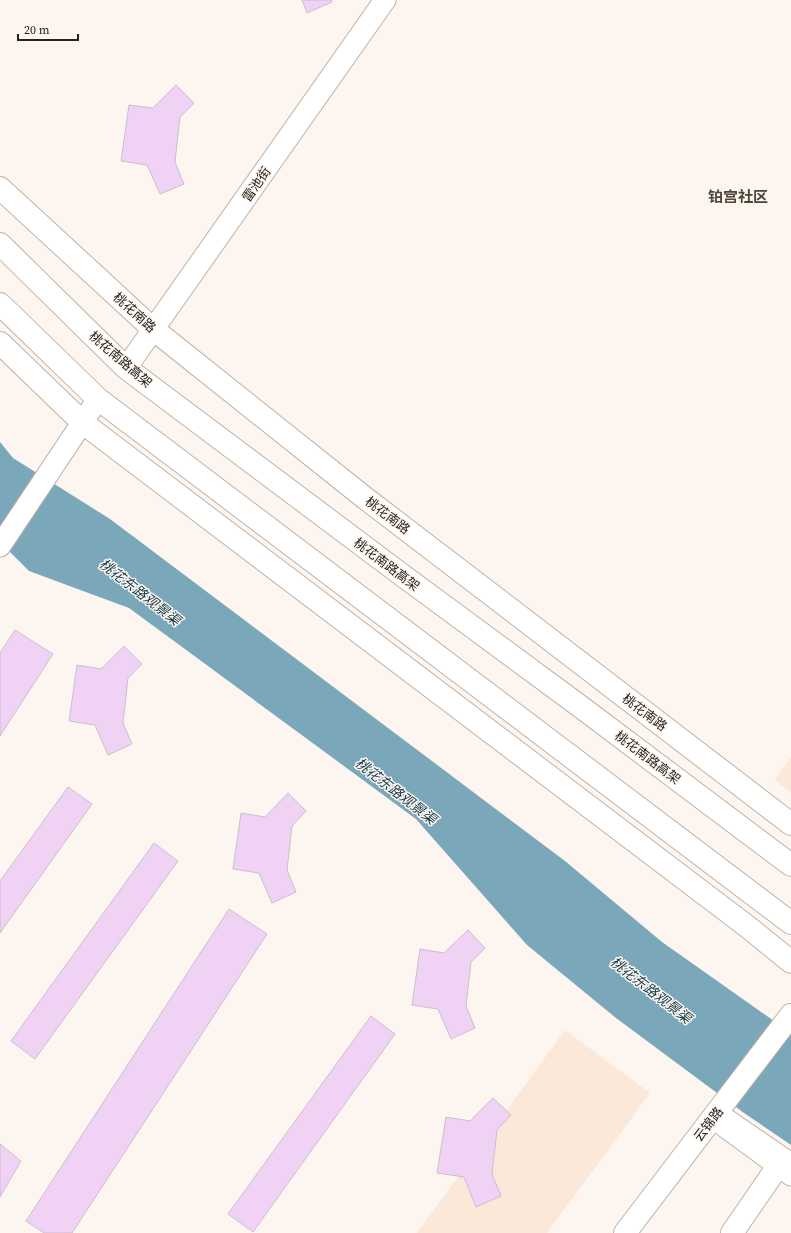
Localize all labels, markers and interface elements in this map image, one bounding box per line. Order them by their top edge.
scale bar [18,16,78,42]
text: 20 m [24,22,50,38]
street label: 雷池街 [238,163,275,205]
district label: 铂宫社区 [708,186,768,207]
street label: 桃花南路 [110,289,160,336]
street label: 桃花南路高架 [86,327,156,391]
street label: 桃花南路 [362,493,414,538]
street label: 桃花南路高架 [350,534,423,595]
water label: 桃花东路观景渠 [95,554,186,631]
street label: 桃花南路 [619,690,671,735]
street label: 桃花南路高架 [611,727,684,788]
water label: 桃花东路观景渠 [351,753,442,830]
water label: 桃花东路观景渠 [606,952,697,1029]
street label: 云锦路 [690,1104,727,1145]

